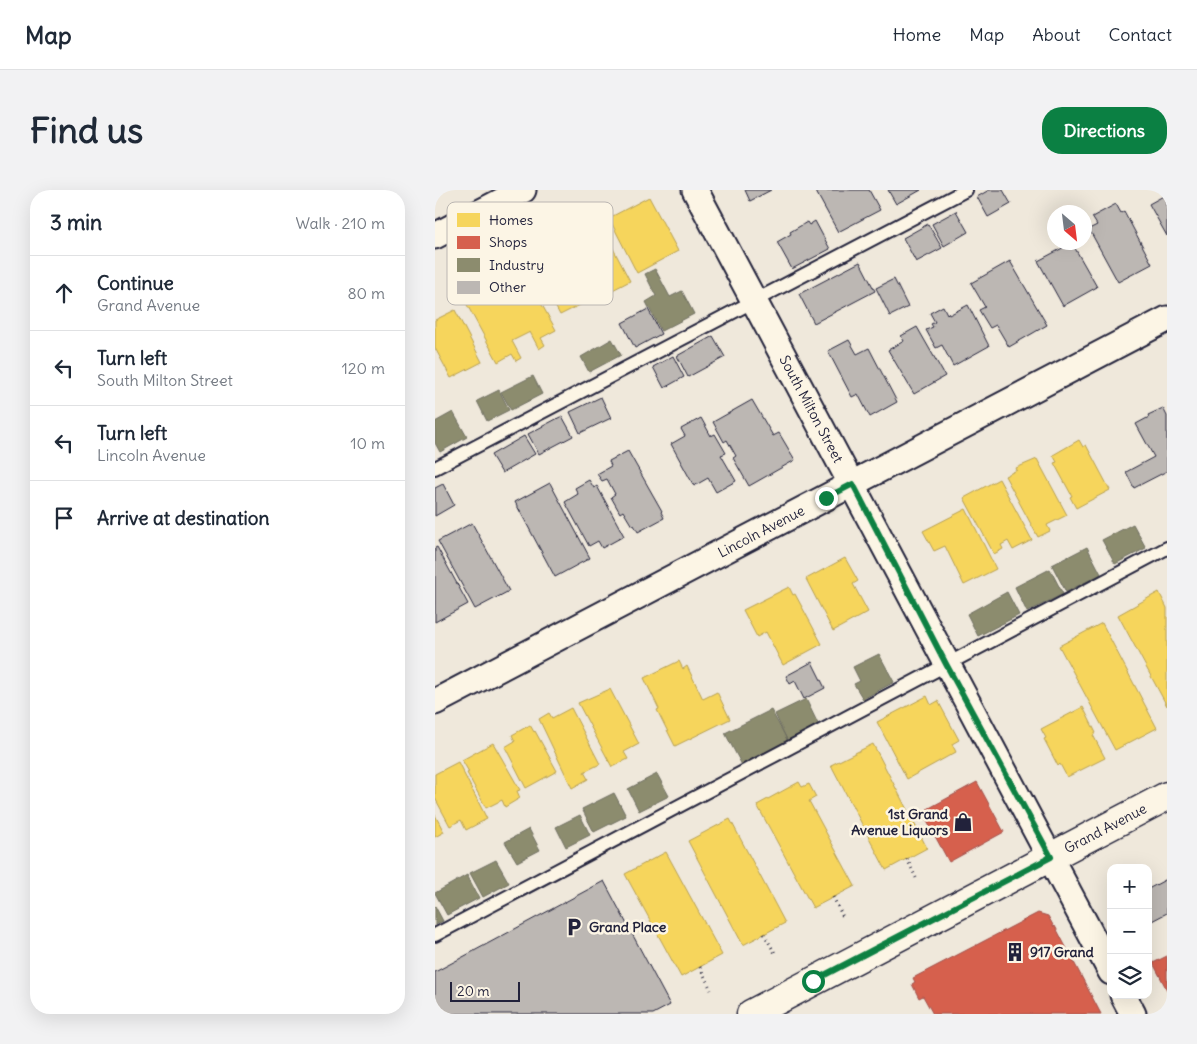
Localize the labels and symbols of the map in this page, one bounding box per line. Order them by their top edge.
legend [447,202,613,305]
north arrow [1047,205,1092,250]
text: Homes [489,211,533,229]
text: Shops [489,233,527,251]
text: Industry [489,256,544,274]
text: Other [489,278,526,296]
street label: South Milton Street [776,352,847,466]
route end [815,487,838,510]
street label: Lincoln Avenue [715,501,807,561]
street label: Grand Avenue [1061,799,1149,857]
place label: 1st Grand Avenue Liquors [851,805,949,839]
shop icon: 1st Grand Avenue Liquors [952,811,974,833]
parking icon: Grand Place [563,916,585,938]
place label: Grand Place [589,918,667,936]
building icon: 917 Grand [1004,941,1026,963]
place label: 917 Grand [1030,943,1095,961]
route start [802,970,825,993]
scale bar [450,979,520,1002]

